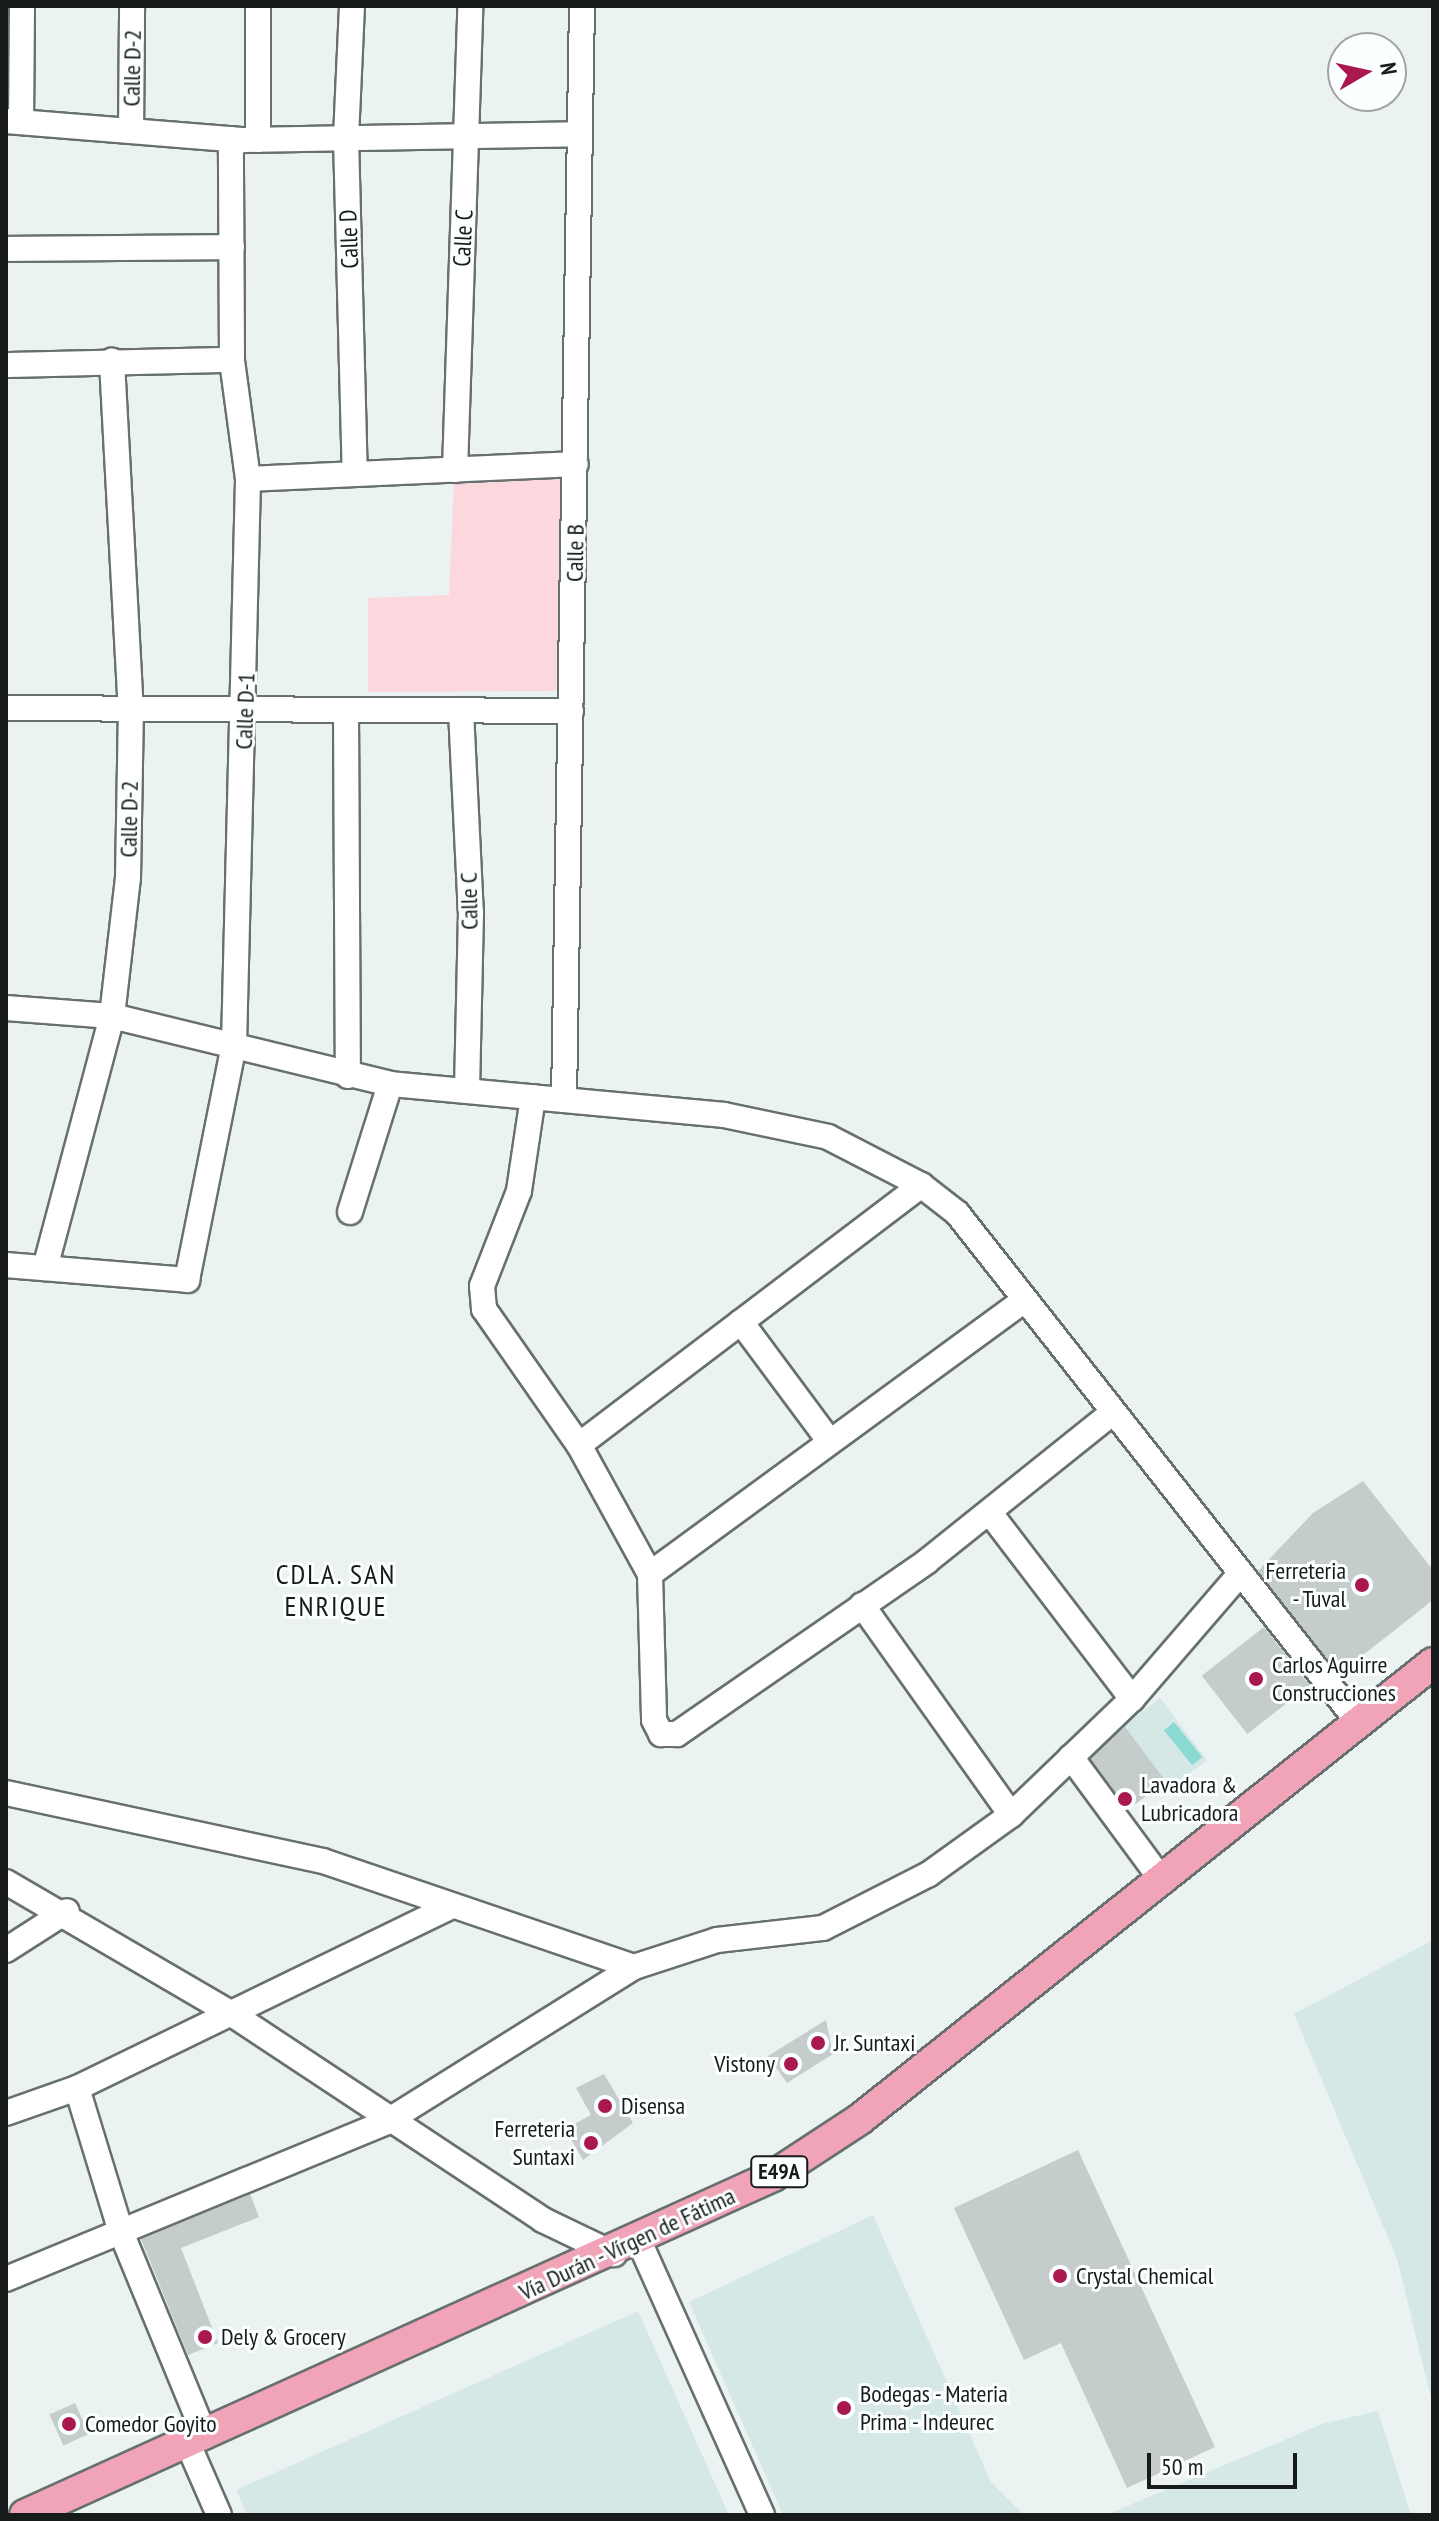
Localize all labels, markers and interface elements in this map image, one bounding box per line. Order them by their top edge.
street label: Calle D-2 [117,29,147,107]
north arrow [1327,32,1407,112]
text: N [1374,60,1403,77]
street label: Calle D [334,209,364,269]
street label: Calle C [447,209,479,267]
street label: Calle B [560,524,590,582]
street label: Calle D-1 [229,672,261,750]
street label: Calle D-2 [114,780,144,858]
street label: Calle C [454,872,484,930]
district label: CDLA. SAN ENRIQUE [275,1557,397,1623]
place label: Ferreteria - Tuval [1265,1557,1346,1613]
marker: Ferreteria - Tuval [1353,1576,1371,1594]
place label: Carlos Aguirre Construcciones [1272,1651,1396,1707]
marker: Carlos Aguirre Construcciones [1247,1670,1265,1688]
place label: Lavadora & Lubricadora [1141,1771,1238,1827]
marker: Lavadora & Lubricadora [1116,1790,1134,1808]
place label: Jr. Suntaxi [834,2029,917,2057]
marker: Jr. Suntaxi [809,2034,827,2052]
place label: Vistony [714,2050,775,2078]
marker: Vistony [782,2055,800,2073]
place label: Disensa [621,2092,685,2120]
marker: Disensa [596,2097,614,2115]
place label: Ferreteria Suntaxi [494,2115,575,2171]
marker: Ferreteria Suntaxi [582,2134,600,2152]
road number: E49A [749,2154,809,2190]
street label: Vía Durán - Vírgen de Fátima [514,2181,740,2307]
place label: Crystal Chemical [1076,2262,1213,2290]
marker: Crystal Chemical [1051,2267,1069,2285]
place label: Dely & Grocery [221,2323,346,2351]
marker: Dely & Grocery [196,2328,214,2346]
place label: Bodegas - Materia Prima - Indeurec [860,2380,1010,2436]
marker: Bodegas - Materia Prima - Indeurec [835,2399,853,2417]
place label: Comedor Goyito [85,2410,217,2438]
marker: Comedor Goyito [60,2415,78,2433]
scale bar [1151,2437,1301,2487]
text: 50 m [1161,2451,1203,2482]

